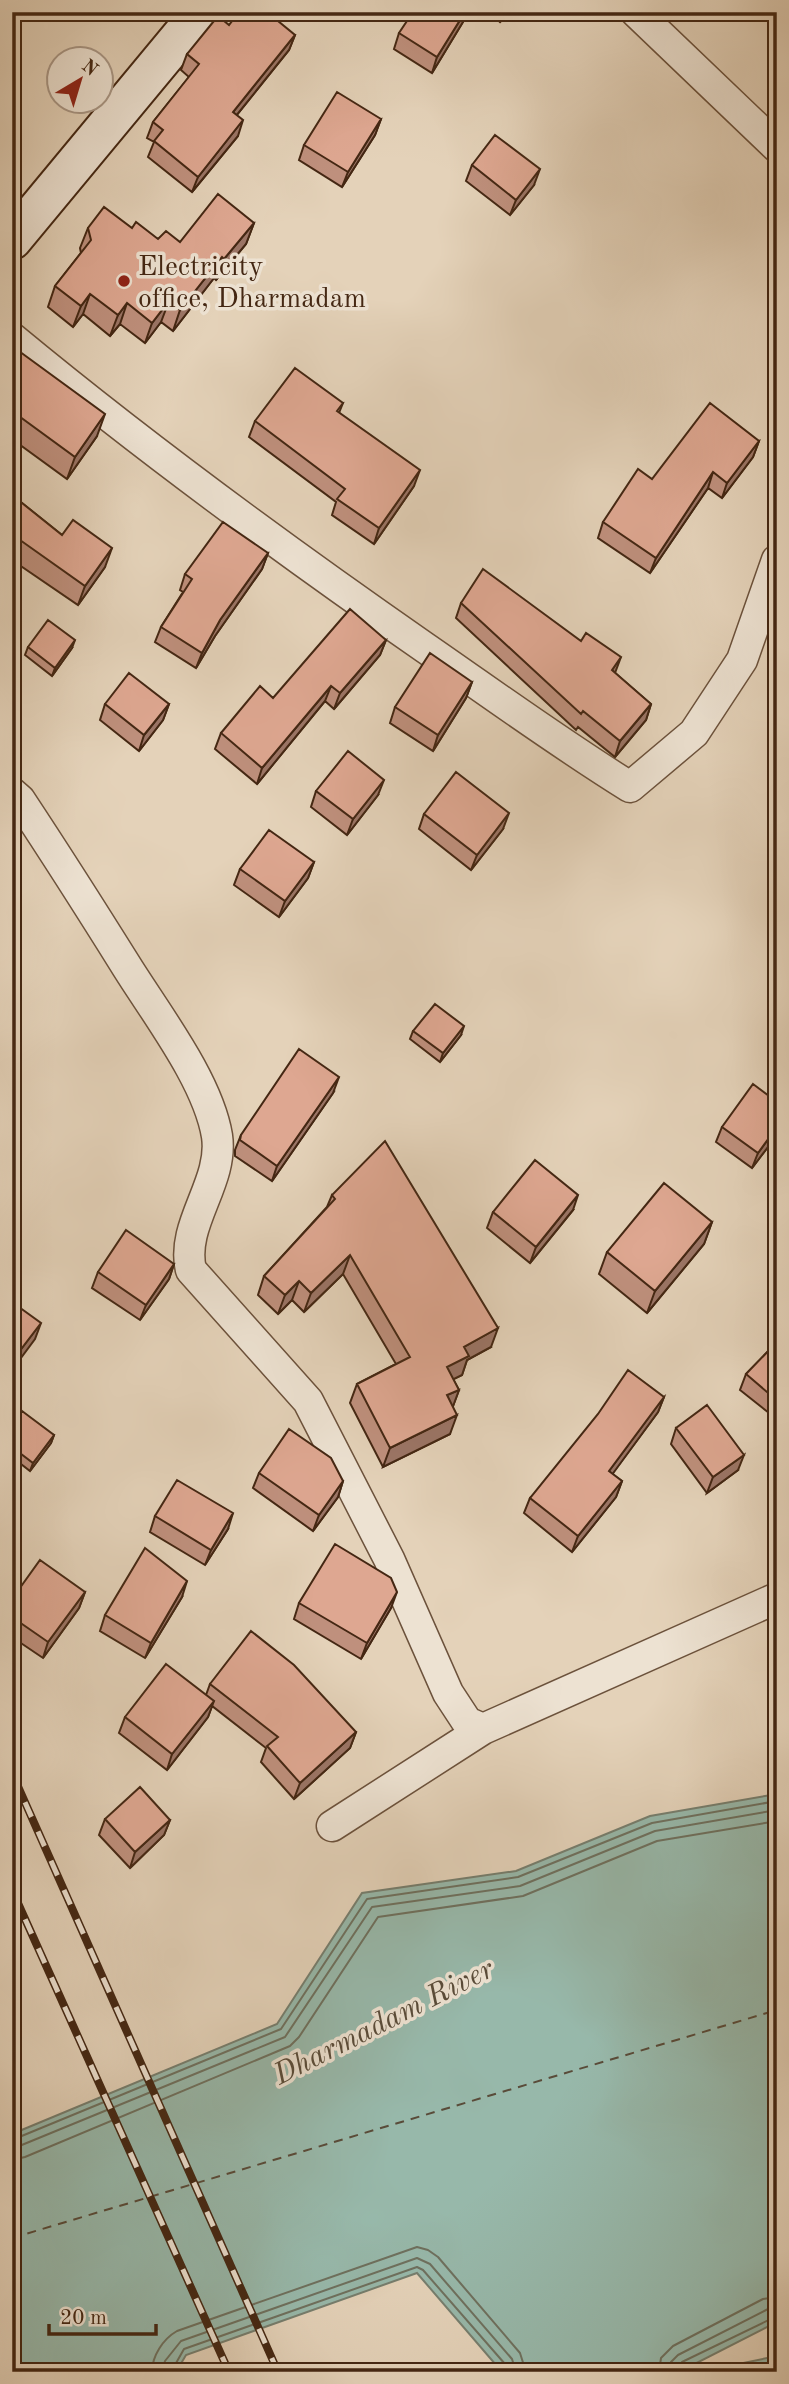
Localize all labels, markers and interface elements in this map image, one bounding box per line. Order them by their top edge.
north arrow [46,46,116,116]
text: N [77,57,101,81]
place label: Electricity office, Dharmadam [138,254,366,314]
marker: Electricity office, Dharmadam [116,273,132,289]
water label: Dharmadam River [268,1954,500,2092]
scale bar [49,2293,156,2337]
text: 20 m [60,2308,107,2329]

